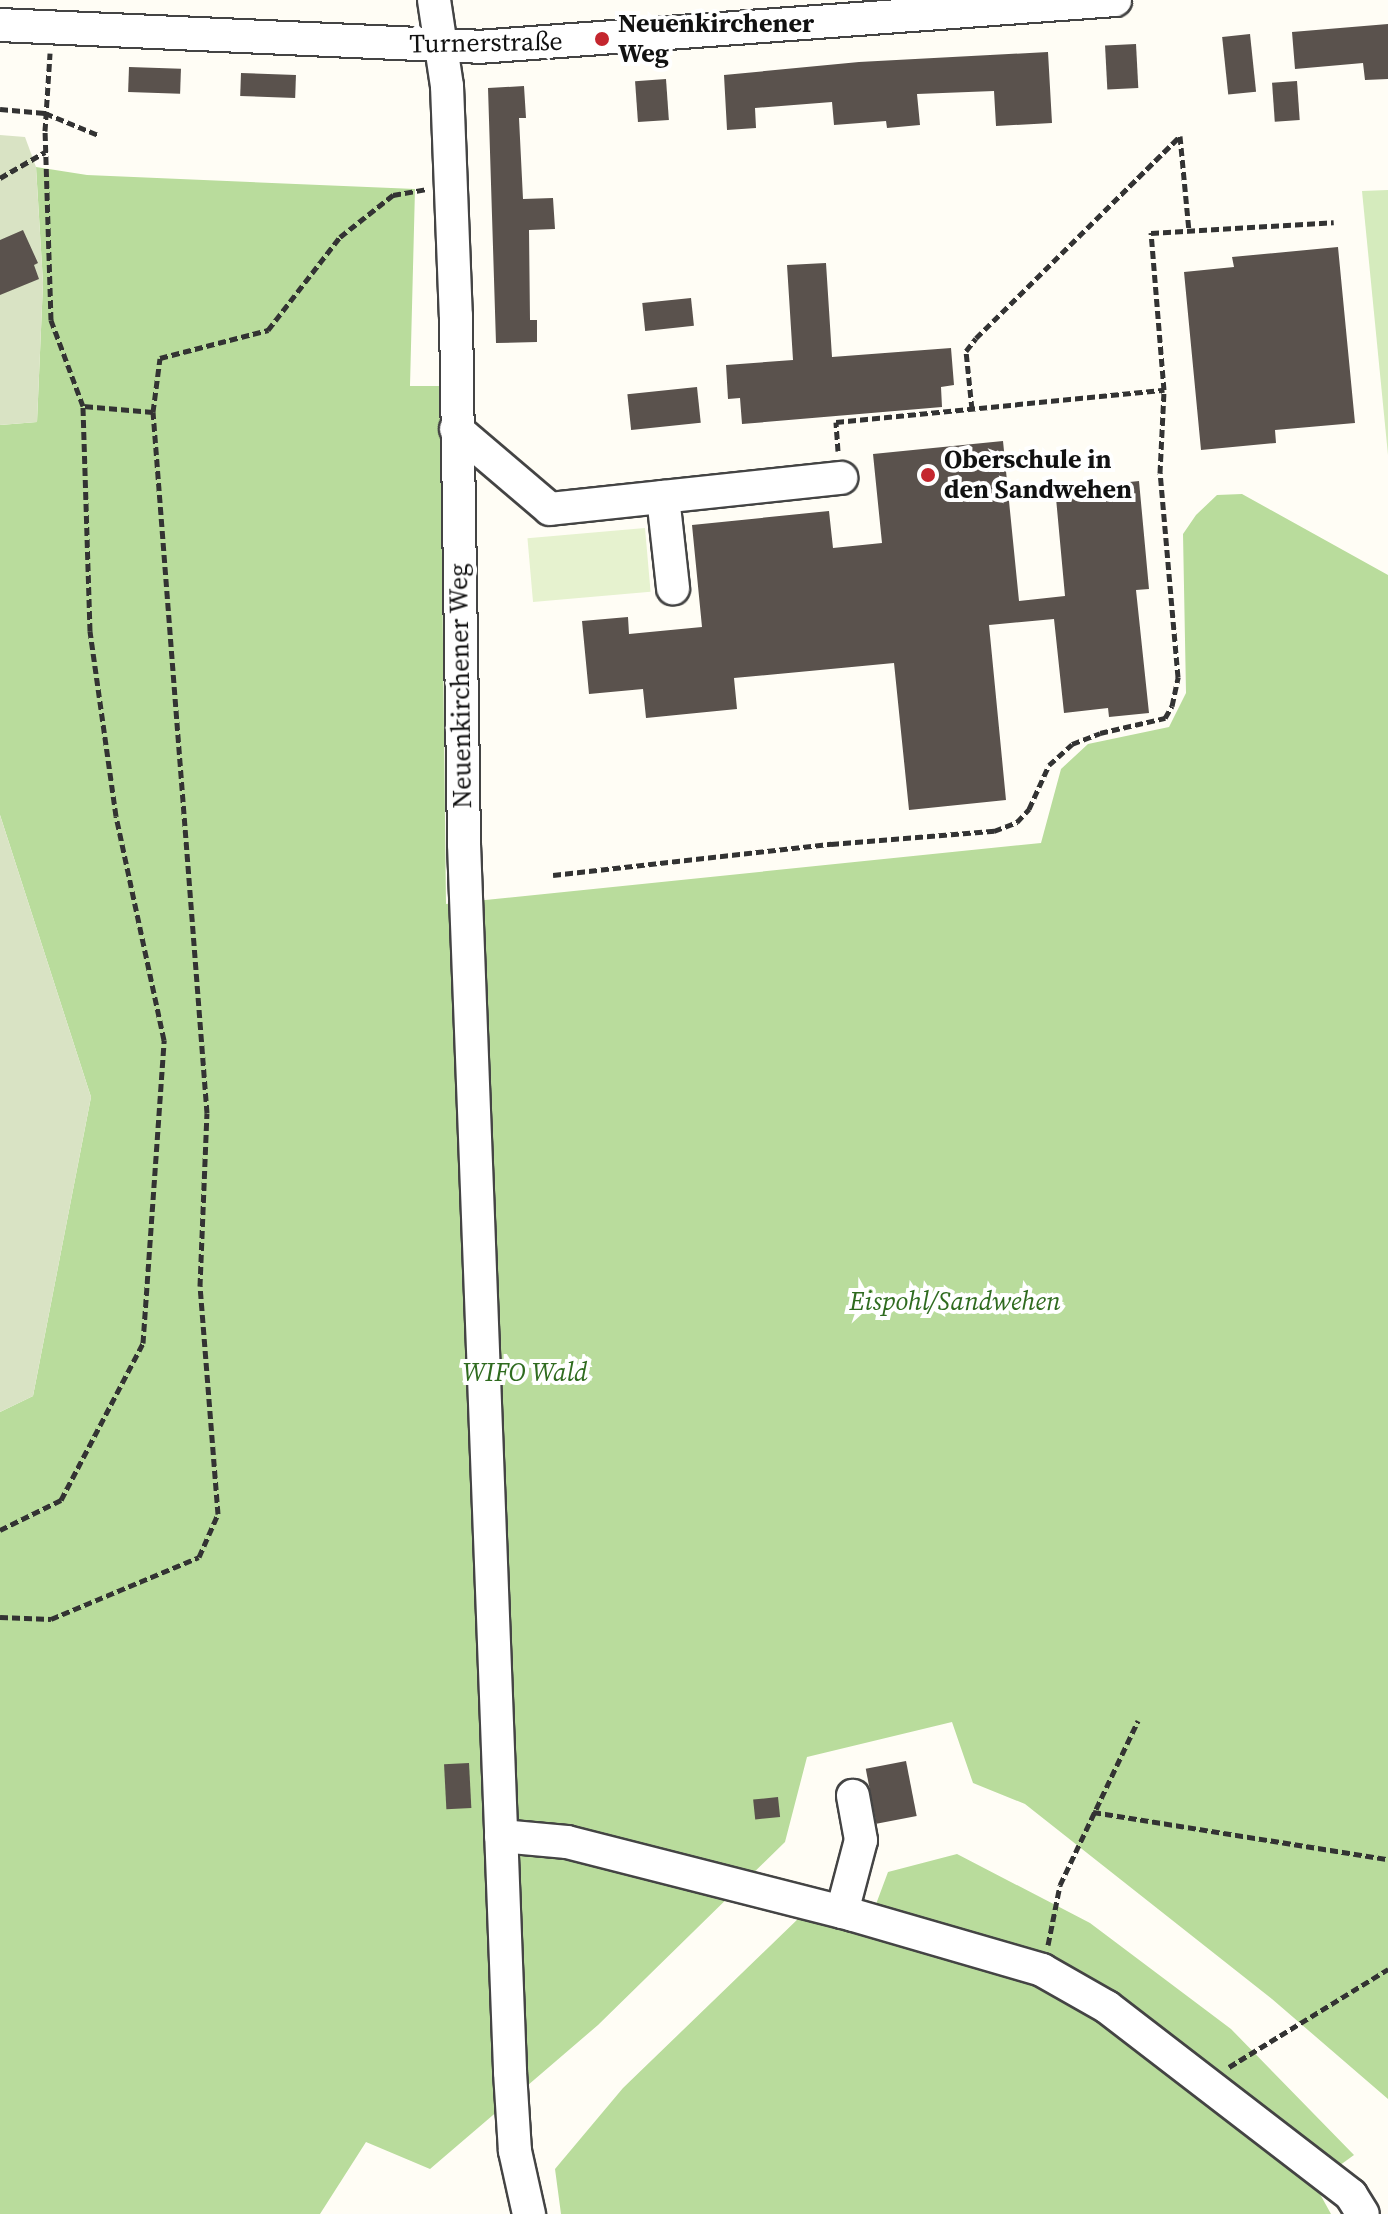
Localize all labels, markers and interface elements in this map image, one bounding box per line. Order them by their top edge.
place label: Neuenkirchener Weg [618,8,814,70]
street label: Turnerstraße [409,26,563,60]
marker: Neuenkirchener Weg [593,30,611,48]
place label: Oberschule in den Sandwehen [944,444,1132,506]
marker: Oberschule in den Sandwehen [919,466,937,484]
street label: Neuenkirchener Weg [443,563,479,809]
park label: Eispohl/Sandwehen [849,1286,1061,1318]
park label: WIFO Wald [462,1357,588,1389]

